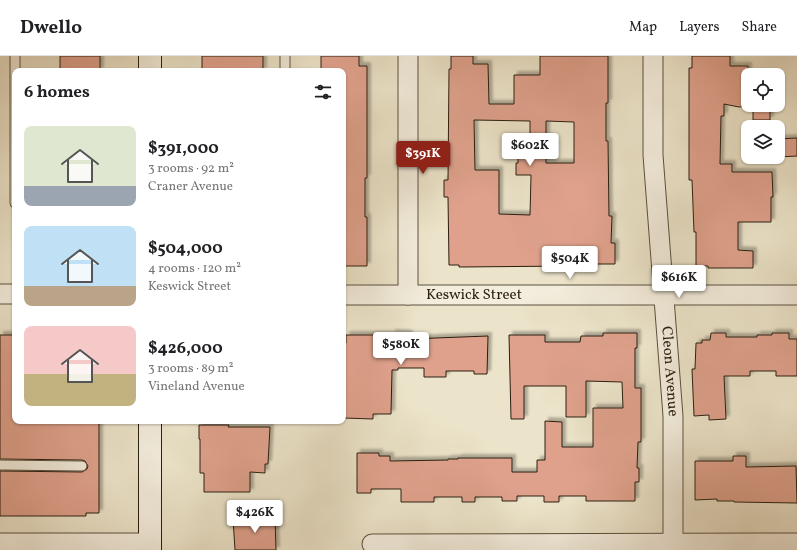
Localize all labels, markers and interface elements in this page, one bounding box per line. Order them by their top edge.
text: Dwello [20,15,82,41]
text: Map [629,18,657,37]
text: Layers [679,18,719,37]
text: Share [741,18,777,37]
map controls [741,68,785,164]
button: locate [741,68,785,112]
text: 6 homes [24,81,90,104]
icon: filters [312,81,334,103]
button: layers [741,120,785,164]
pin: $602K [502,133,558,167]
text: $391,000 [148,137,219,160]
text: $602K [511,137,549,155]
pin: $391K [395,141,451,175]
icon: home [56,142,104,190]
text: $391K [405,145,441,163]
text: 3 rooms · 92 m² [148,160,234,178]
text: Craner Avenue [148,178,233,196]
text: $504,000 [148,237,223,260]
icon: home [56,242,104,290]
pin: $504K [542,246,598,280]
text: $504K [551,250,589,268]
text: 4 rooms · 120 m² [148,260,241,278]
pin: $616K [651,265,707,299]
text: $616K [661,269,697,287]
text: Keswick Street [148,278,231,296]
street label: Keswick Street [426,285,522,306]
street label: Cleon Avenue [656,325,684,417]
pin: $580K [373,332,429,366]
text: $580K [382,336,420,354]
text: $426,000 [148,337,223,360]
icon: home [56,342,104,390]
text: 3 rooms · 89 m² [148,360,234,378]
text: Vineland Avenue [148,378,245,396]
pin: $426K [227,500,283,534]
text: $426K [236,504,274,522]

